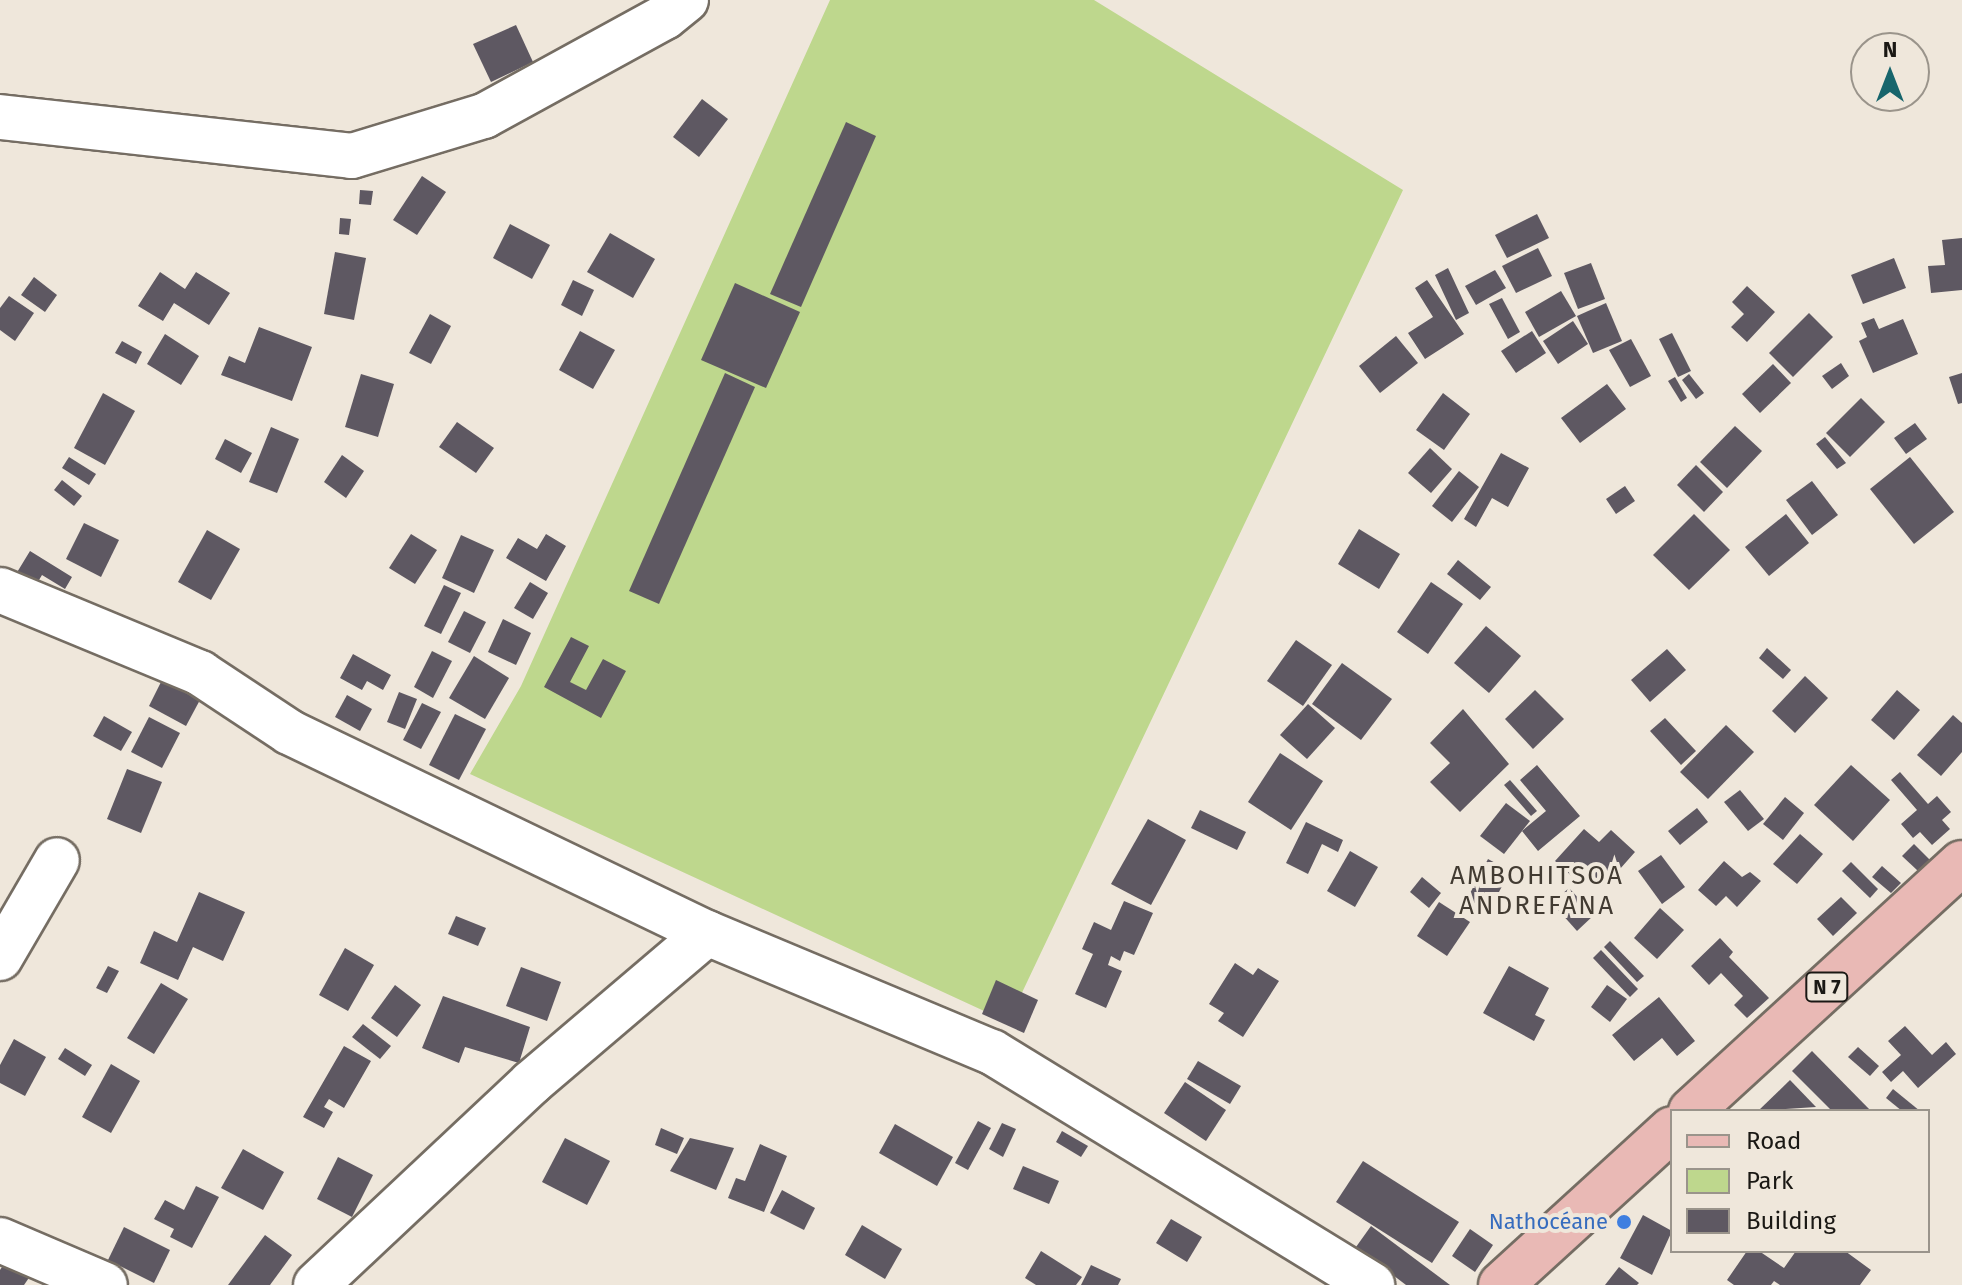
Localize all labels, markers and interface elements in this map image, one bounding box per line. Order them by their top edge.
north arrow [1850,32,1930,112]
text: N [1883,36,1897,63]
district label: AMBOHITSOA ANDREFANA [1450,860,1624,922]
road number: N 7 [1805,971,1849,1003]
legend [1670,1109,1930,1253]
text: Road [1746,1127,1801,1155]
text: Park [1746,1167,1793,1195]
text: Building [1746,1207,1836,1235]
place label: Nathocéane [1489,1209,1608,1235]
marker: Nathocéane [1615,1213,1633,1231]

